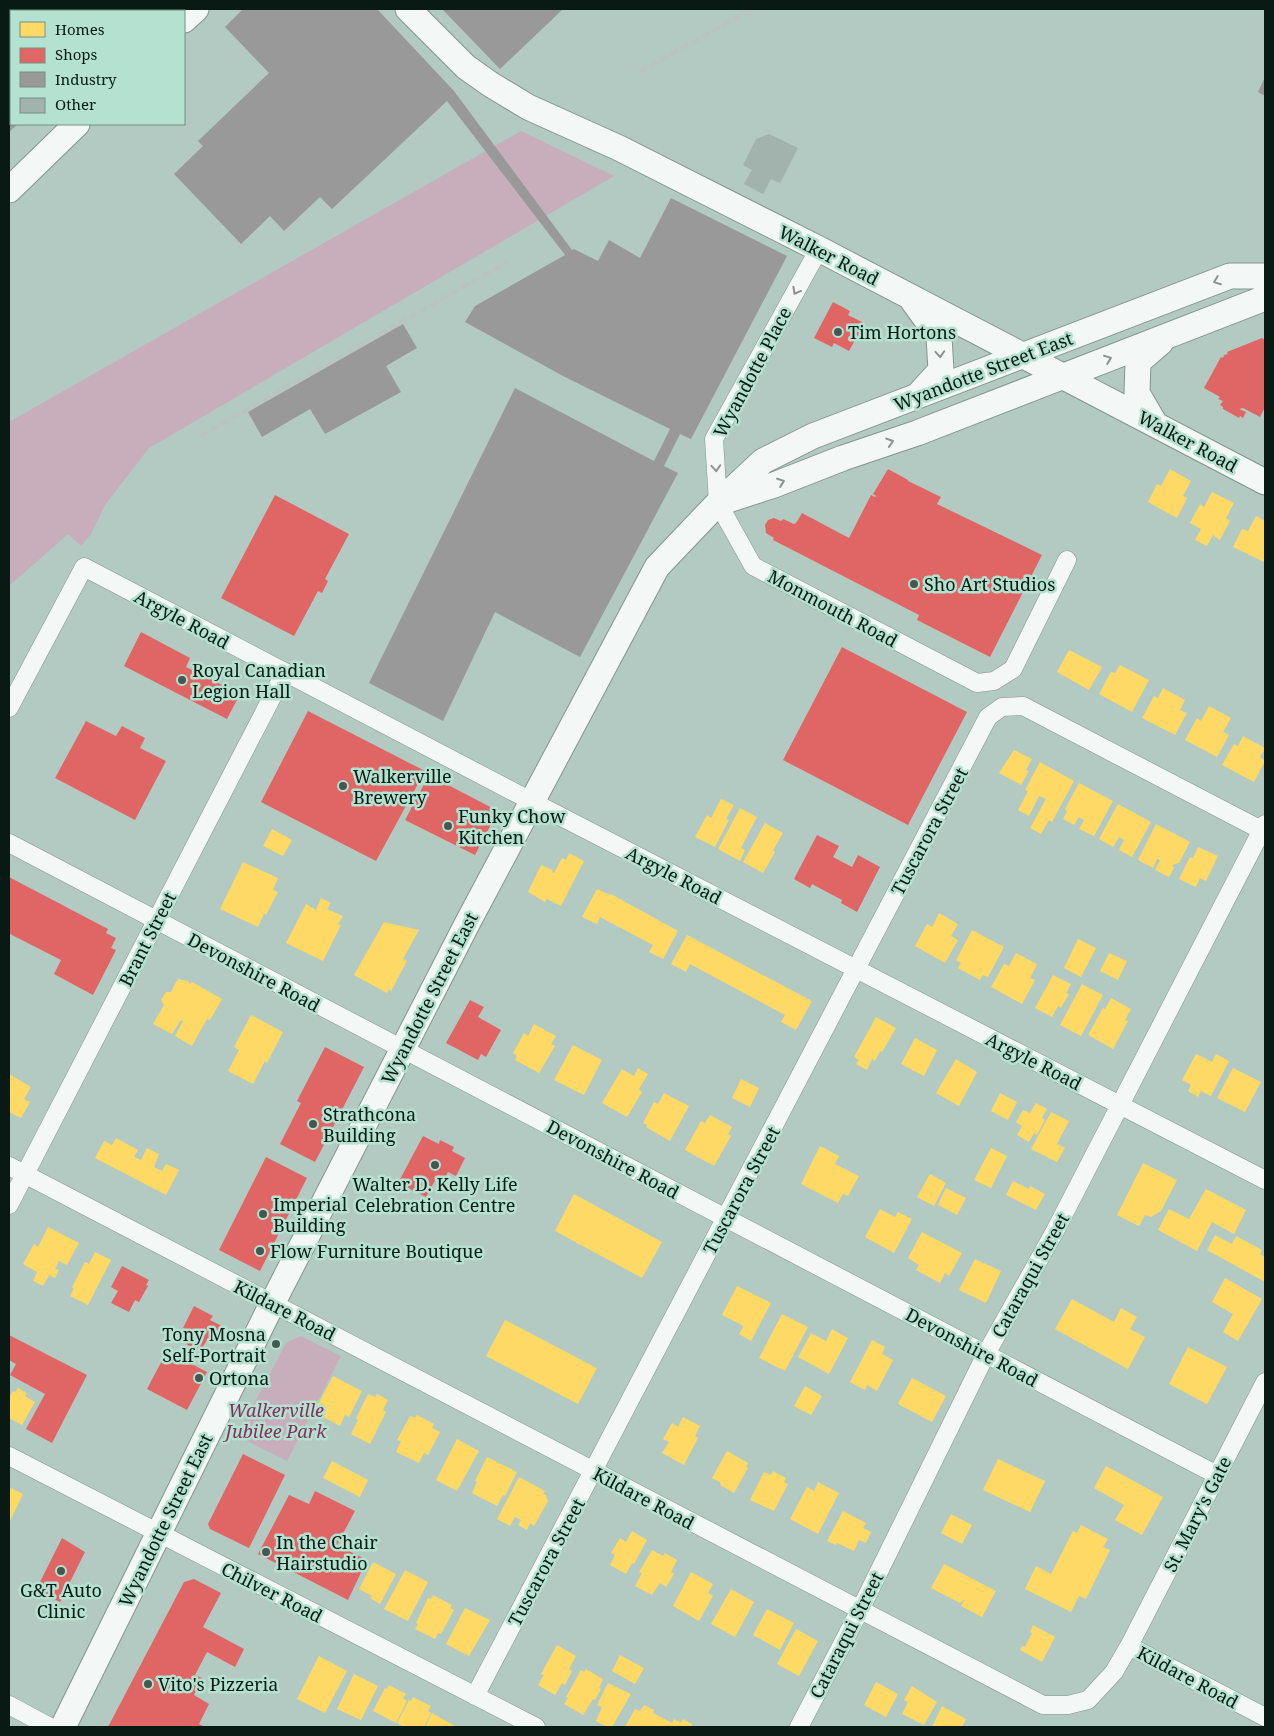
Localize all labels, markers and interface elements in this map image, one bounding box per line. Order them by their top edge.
legend [10,10,185,125]
text: Homes [55,19,105,39]
text: Shops [55,44,98,64]
text: Industry [55,69,117,89]
text: Other [55,94,96,114]
street label: Walker Road [775,219,883,291]
one-way arrow [1214,275,1222,285]
one-way arrow [792,286,802,295]
street label: Wyandotte Place [708,303,796,441]
place label: Tim Hortons [848,320,956,344]
marker: Tim Hortons [832,326,844,338]
street label: Wyandotte Street East [890,326,1076,416]
one-way arrow [935,350,946,358]
one-way arrow [1103,355,1112,365]
street label: Walker Road [1134,405,1242,477]
one-way arrow [885,438,893,448]
one-way arrow [710,464,721,472]
one-way arrow [776,478,785,488]
street label: Monmouth Road [764,564,902,652]
place label: Sho Art Studios [924,572,1055,596]
marker: Sho Art Studios [908,578,920,590]
street label: Argyle Road [130,584,234,654]
place label: Royal Canadian Legion Hall [192,658,326,703]
marker: Royal Canadian Legion Hall [176,674,188,686]
street label: Tuscarora Street [885,763,973,899]
place label: Walkerville Brewery [353,764,452,809]
marker: Walkerville Brewery [337,780,349,792]
place label: Funky Chow Kitchen [458,804,566,849]
marker: Funky Chow Kitchen [442,820,454,832]
street label: Argyle Road [622,841,726,909]
street label: Brant Street [113,888,181,990]
street label: Wyandotte Street East [375,908,483,1088]
street label: Devonshire Road [184,927,324,1017]
street label: Argyle Road [982,1027,1086,1095]
place label: Strathcona Building [323,1102,416,1147]
street label: Devonshire Road [543,1114,683,1204]
marker: Strathcona Building [307,1118,319,1130]
street label: Tuscarora Street [697,1122,785,1258]
marker: Walter D. Kelly Life Celebration Centre [429,1159,441,1171]
place label: Walter D. Kelly Life Celebration Centre [352,1172,518,1217]
place label: Imperial Building [273,1192,348,1237]
marker: Imperial Building [257,1208,269,1220]
street label: Cataraqui Street [986,1208,1074,1342]
place label: Flow Furniture Boutique [270,1239,483,1263]
marker: Flow Furniture Boutique [254,1245,266,1257]
street label: Kildare Road [230,1274,340,1346]
street label: Devonshire Road [902,1302,1042,1392]
place label: Tony Mosna Self-Portrait [162,1322,266,1367]
marker: Tony Mosna Self-Portrait [270,1338,282,1350]
place label: Ortona [209,1366,269,1390]
marker: Ortona [193,1372,205,1384]
park label: Walkerville Jubilee Park [223,1398,327,1443]
street label: Wyandotte Street East [113,1429,217,1611]
street label: St. Mary's Gate [1158,1452,1236,1576]
street label: Kildare Road [589,1461,699,1535]
street label: Tuscarora Street [502,1494,590,1630]
place label: In the Chair Hairstudio [276,1530,378,1575]
marker: In the Chair Hairstudio [260,1546,272,1558]
street label: Chilver Road [217,1556,327,1628]
marker: G&T Auto Clinic [55,1565,67,1577]
street label: Cataraqui Street [804,1568,888,1702]
place label: G&T Auto Clinic [20,1578,102,1623]
street label: Kildare Road [1133,1640,1243,1714]
place label: Vito's Pizzeria [158,1672,278,1696]
marker: Vito's Pizzeria [142,1678,154,1690]

